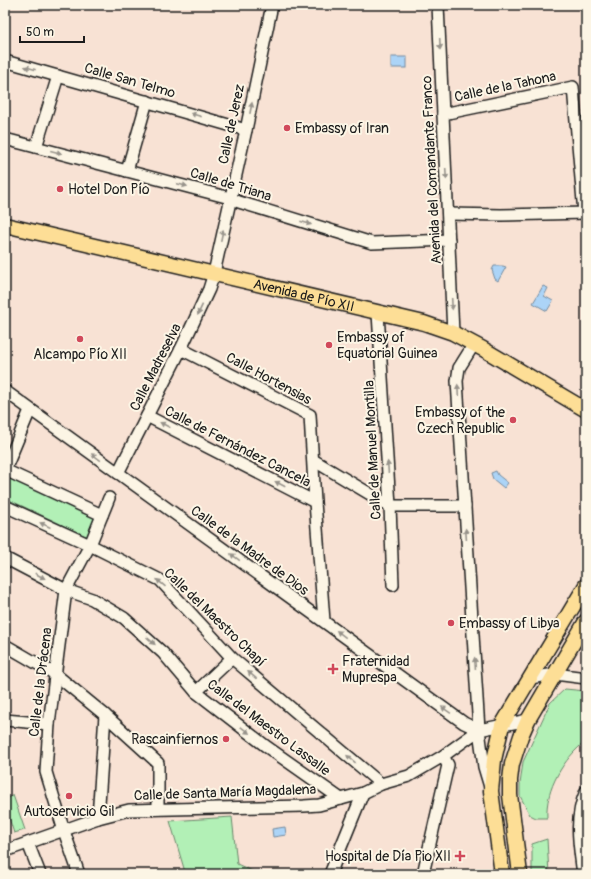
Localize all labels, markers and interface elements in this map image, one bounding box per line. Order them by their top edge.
scale bar [20,18,84,44]
text: 50 m [26,25,54,40]
one-way arrow [436,38,443,50]
street label: Calle San Telmo [82,59,178,102]
one-way arrow [24,65,36,71]
street label: Calle de la Tahona [453,67,557,106]
street label: Avenida del Comandante Franco [418,75,445,265]
street label: Calle de Jerez [215,83,248,166]
one-way arrow [248,102,254,115]
one-way arrow [189,112,201,118]
place label: Embassy of Iran [295,120,389,137]
marker: Embassy of Iran [282,123,292,133]
one-way arrow [50,149,62,155]
street label: Calle de Triana [188,164,274,205]
one-way arrow [443,168,449,181]
place label: Hotel Don Pío [68,181,150,198]
one-way arrow [176,183,188,189]
marker: Hotel Don Pío [55,184,65,194]
one-way arrow [301,220,313,226]
one-way arrow [220,229,226,241]
street label: Avenida de Pío XII [252,275,356,315]
one-way arrow [449,298,455,311]
one-way arrow [197,304,203,315]
street label: Calle Madreselva [126,321,185,414]
place label: Embassy of Equatorial Guinea [337,329,438,362]
marker: Alcampo Pío XII [75,334,85,344]
marker: Embassy of Equatorial Guinea [324,340,334,350]
place label: Alcampo Pío XII [33,346,127,363]
street label: Calle Hortensias [223,349,315,408]
street label: Calle de Manuel Montilla [360,380,385,520]
one-way arrow [454,384,461,396]
street label: Calle de Fernández Cancela [162,402,314,491]
place label: Embassy of the Czech Republic [415,404,505,437]
marker: Embassy of the Czech Republic [508,415,518,425]
one-way arrow [159,422,170,428]
one-way arrow [90,453,101,461]
one-way arrow [385,460,391,473]
one-way arrow [274,481,286,488]
street label: Calle de la Madre de Dios [187,502,313,599]
one-way arrow [39,521,51,527]
one-way arrow [463,528,470,540]
one-way arrow [230,553,241,561]
street label: Calle del Maestro Chapí [160,564,269,670]
one-way arrow [34,573,45,580]
one-way arrow [156,578,166,587]
place label: Embassy of Libya [459,615,560,632]
marker: Embassy of Libya [446,618,456,628]
street label: Calle de la Drácena [25,626,56,738]
one-way arrow [335,629,346,638]
one-way arrow [145,637,156,646]
place label: Fraternidad Muprespa [342,653,410,686]
one-way arrow [471,657,478,669]
marker: Fraternidad Muprespa [327,663,339,675]
one-way arrow [248,671,257,680]
street label: Calle del Maestro Lassalle [204,676,334,779]
one-way arrow [441,706,451,714]
one-way arrow [240,725,250,733]
place label: Rascainfiernos [131,731,219,748]
marker: Rascainfiernos [221,734,231,744]
one-way arrow [346,755,357,764]
street label: Calle de Santa María Magdalena [134,781,316,804]
marker: Autoservicio Gil [64,791,74,801]
place label: Autoservicio Gil [24,803,114,820]
place label: Hospital de Día Pio XII [325,848,451,865]
marker: Hospital de Día Pio XII [454,850,466,862]

